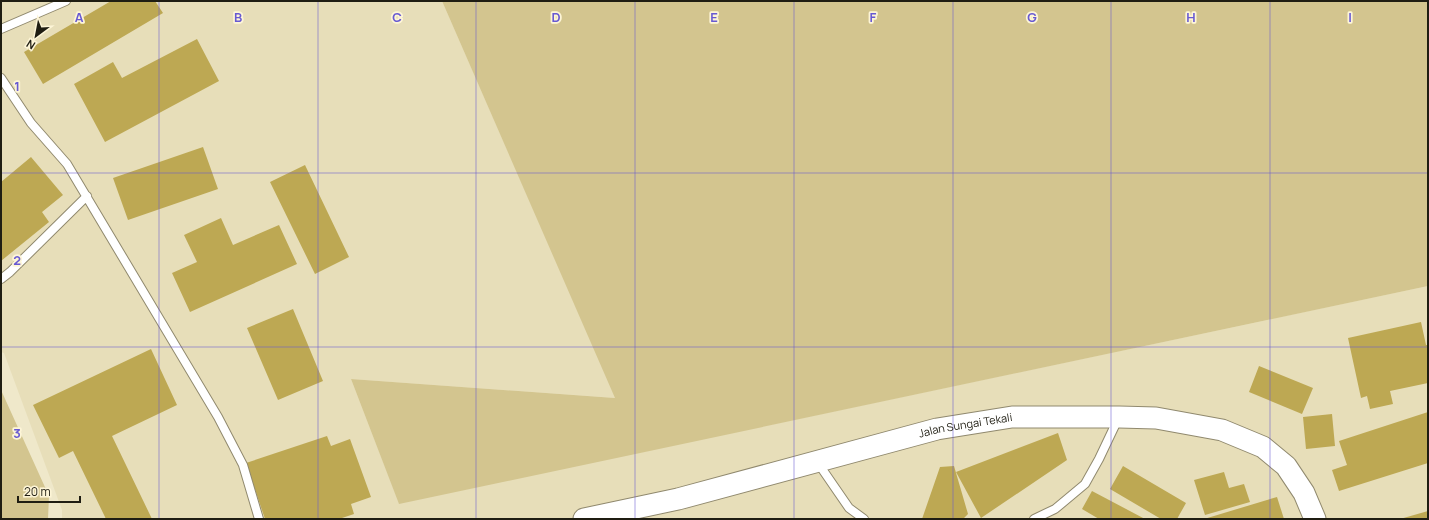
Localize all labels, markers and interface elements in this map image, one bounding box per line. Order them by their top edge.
text: A [75,8,84,26]
text: B [234,8,242,26]
text: C [392,8,402,26]
text: D [551,8,561,26]
text: E [710,8,718,26]
text: F [870,8,877,26]
text: G [1027,8,1037,26]
text: H [1186,8,1196,26]
text: I [1348,8,1352,26]
north arrow [16,16,56,56]
text: N [23,36,38,53]
text: 1 [14,77,20,95]
text: 2 [13,251,21,269]
street label: Jalan Sungai Tekali [917,409,1013,441]
text: 3 [13,424,21,442]
scale bar [18,478,80,504]
text: 20 m [24,483,51,500]

